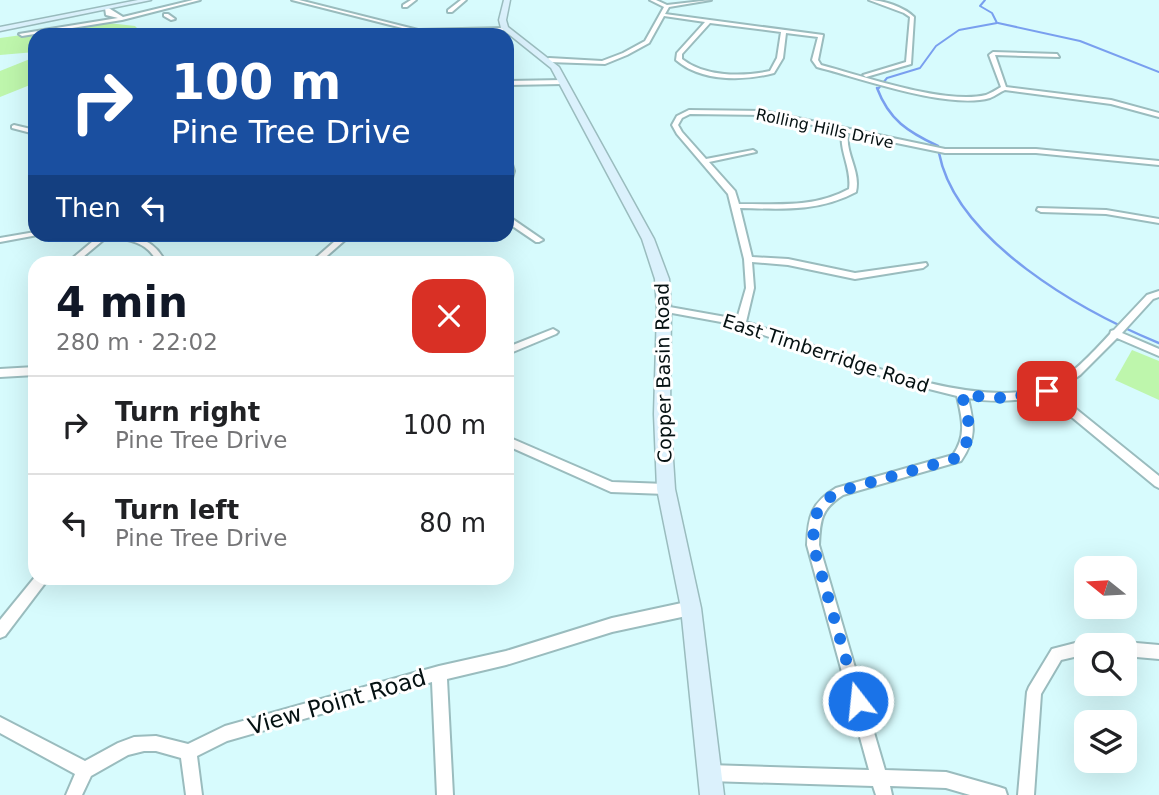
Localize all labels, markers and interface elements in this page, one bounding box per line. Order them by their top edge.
text: 100 m [171,54,341,111]
icon: right [56,56,147,147]
street label: Rolling Hills Drive [754,105,896,152]
text: Pine Tree Drive [171,113,411,151]
icon: left [135,189,173,227]
text: Then [56,193,121,223]
text: 4 min [56,278,188,327]
button: close [412,279,486,353]
street label: Copper Basin Road [650,283,676,463]
street label: East Timberridge Road [720,309,932,397]
text: 280 m · 22:02 [56,329,218,355]
pin [1017,361,1077,421]
icon: arrive [1028,372,1066,410]
text: Turn right [115,397,260,427]
icon: right [56,406,94,444]
text: 100 m [403,410,486,440]
text: Pine Tree Drive [115,427,287,453]
text: Turn left [115,495,239,525]
icon: left [56,504,94,542]
text: 80 m [419,508,486,538]
text: Pine Tree Drive [115,525,287,551]
north arrow [1074,556,1138,620]
map controls [1074,556,1137,773]
button: search [1074,633,1137,696]
street label: View Point Road [245,664,429,740]
position arrow [821,664,895,738]
button: layers [1074,710,1137,773]

